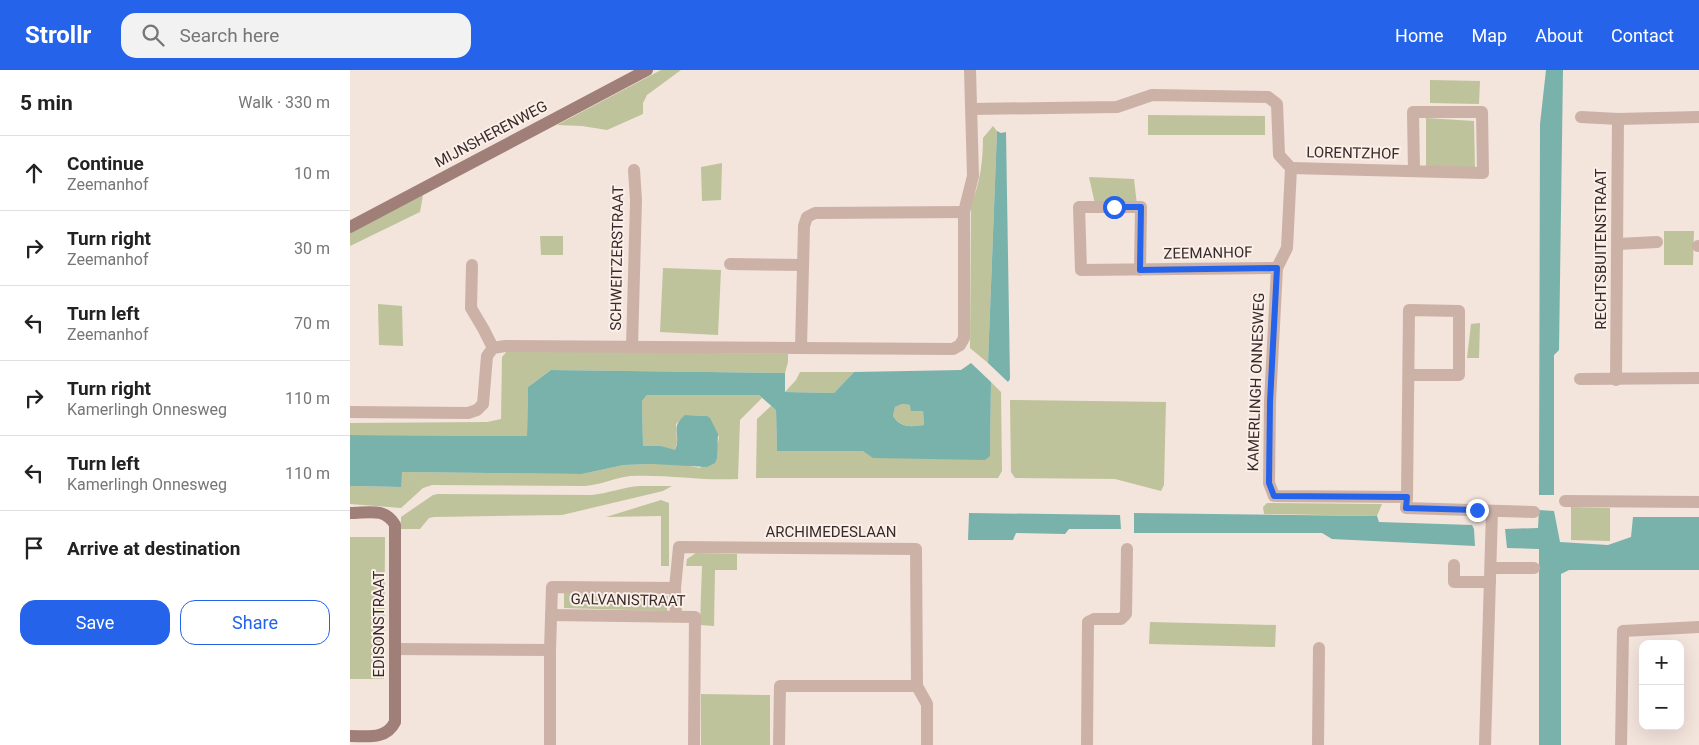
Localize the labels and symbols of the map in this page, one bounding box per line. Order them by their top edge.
street label: MIJNSHERENWEG [432,97,550,171]
street label: LORENTZHOF [1306,143,1400,163]
street label: RECHTSBUITENSTRAAT [1592,168,1610,330]
street label: SCHWEITZERSTRAAT [607,185,627,331]
route start [1103,196,1126,219]
street label: ZEEMANHOF [1163,243,1253,263]
street label: KAMERLINGH ONNESWEG [1244,292,1268,472]
route end [1466,499,1489,522]
street label: ARCHIMEDESLAAN [766,523,896,541]
street label: EDISONSTRAAT [370,570,388,678]
street label: GALVANISTRAAT [570,590,686,610]

